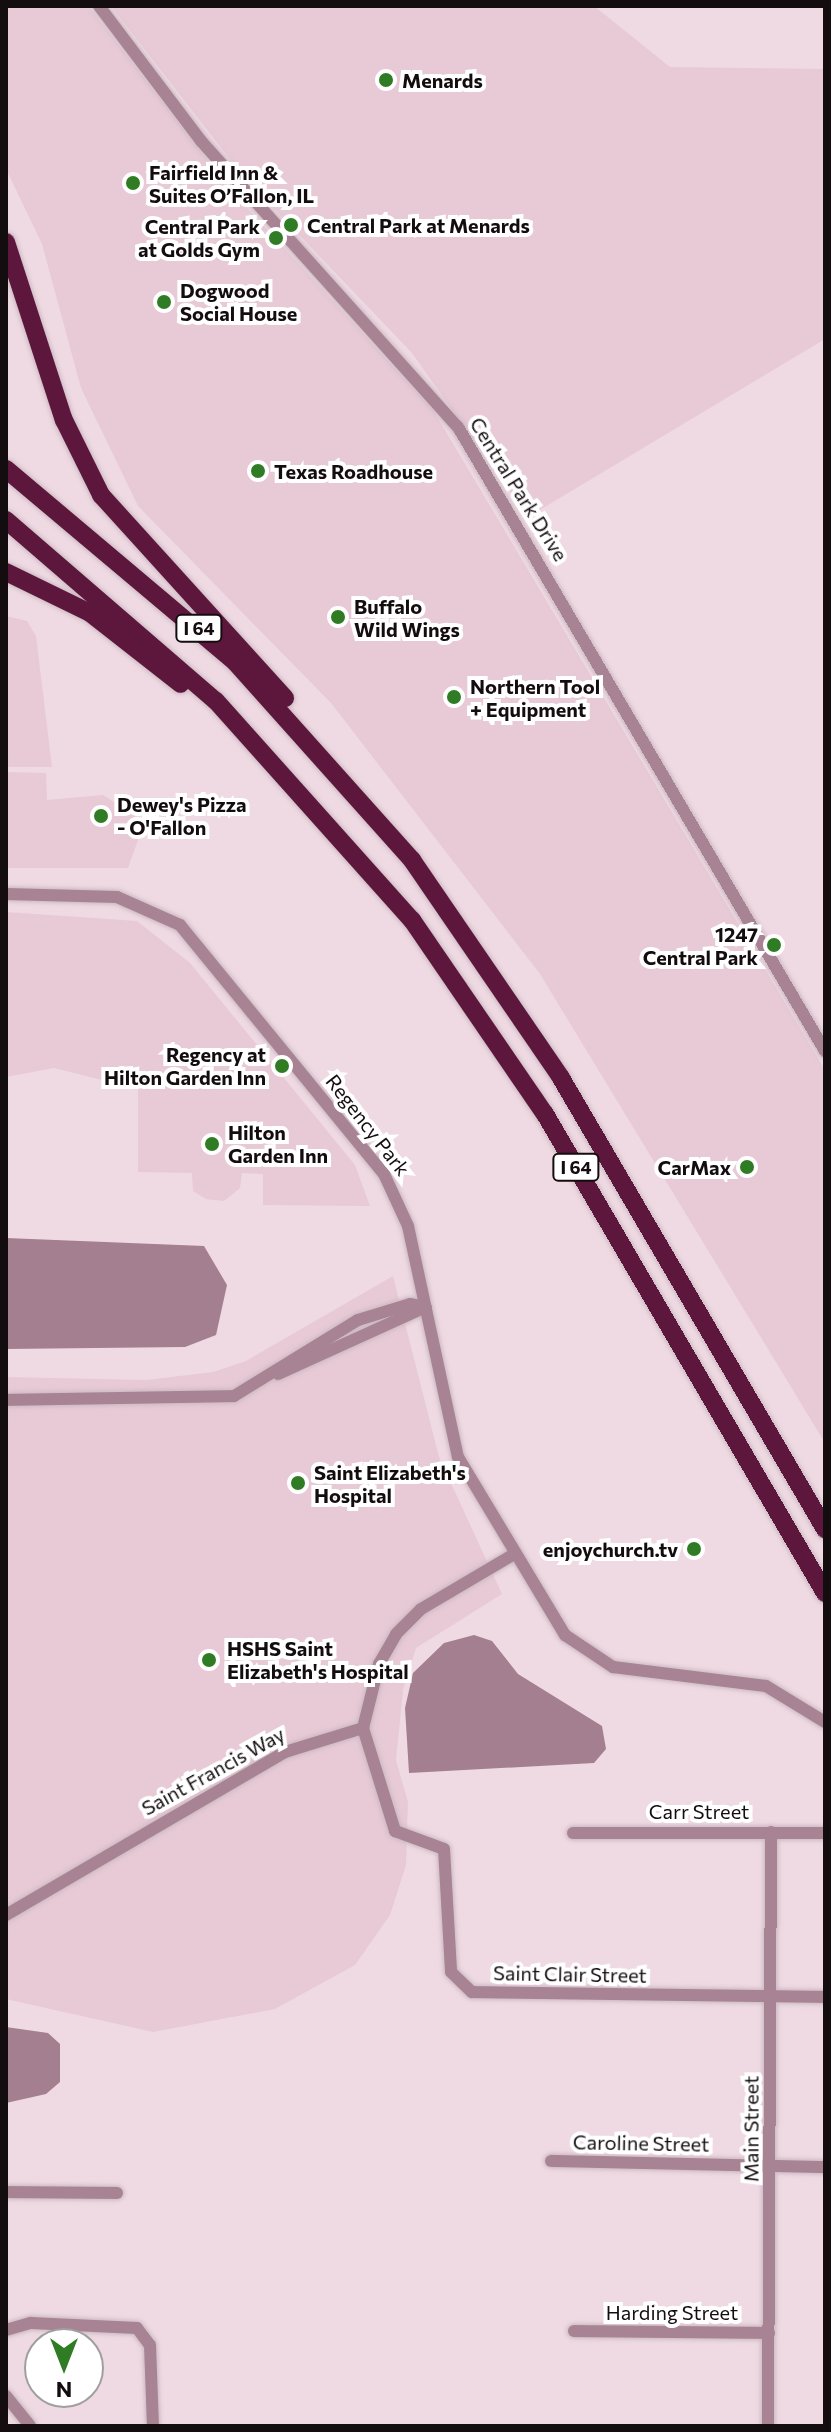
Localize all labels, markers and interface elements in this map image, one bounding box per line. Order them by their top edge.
place label: Menards [402,68,483,92]
marker: Menards [377,71,395,89]
place label: Fairfield Inn & Suites O’Fallon, IL [149,160,314,207]
marker: Fairfield Inn & Suites O’Fallon, IL [124,174,142,192]
place label: Central Park at Menards [307,213,530,237]
place label: Central Park at Golds Gym [138,214,260,261]
marker: Central Park at Menards [282,216,300,234]
marker: Central Park at Golds Gym [267,229,285,247]
place label: Dogwood Social House [180,278,297,325]
marker: Dogwood Social House [155,293,173,311]
street label: Central Park Drive [465,413,573,565]
place label: Texas Roadhouse [274,459,433,483]
marker: Texas Roadhouse [249,462,267,480]
place label: Buffalo Wild Wings [354,594,460,641]
marker: Buffalo Wild Wings [329,608,347,626]
road number: I 64 [175,614,223,642]
place label: Northern Tool + Equipment [470,674,600,721]
marker: Northern Tool + Equipment [445,688,463,706]
place label: Dewey's Pizza - O'Fallon [117,792,247,839]
marker: Dewey's Pizza - O'Fallon [92,807,110,825]
place label: 1247 Central Park [643,922,758,969]
marker: 1247 Central Park [765,936,783,954]
place label: Regency at Hilton Garden Inn [104,1042,266,1089]
marker: Regency at Hilton Garden Inn [273,1057,291,1075]
street label: Regency Park [321,1070,415,1180]
place label: Hilton Garden Inn [228,1120,328,1167]
marker: Hilton Garden Inn [203,1135,221,1153]
road number: I 64 [552,1153,600,1181]
place label: CarMax [658,1155,731,1179]
marker: CarMax [738,1158,756,1176]
place label: Saint Elizabeth's Hospital [314,1460,466,1507]
marker: Saint Elizabeth's Hospital [289,1474,307,1492]
place label: enjoychurch.tv [543,1537,678,1561]
marker: enjoychurch.tv [685,1540,703,1558]
place label: HSHS Saint Elizabeth's Hospital [227,1636,409,1683]
marker: HSHS Saint Elizabeth's Hospital [198,1649,220,1671]
street label: Saint Francis Way [137,1722,289,1820]
street label: Carr Street [649,1799,749,1823]
street label: Saint Clair Street [493,1961,647,1987]
street label: Main Street [739,2076,763,2182]
street label: Caroline Street [573,2130,709,2156]
street label: Harding Street [606,2300,738,2324]
north arrow [24,2328,104,2408]
text: N [56,2377,72,2404]

